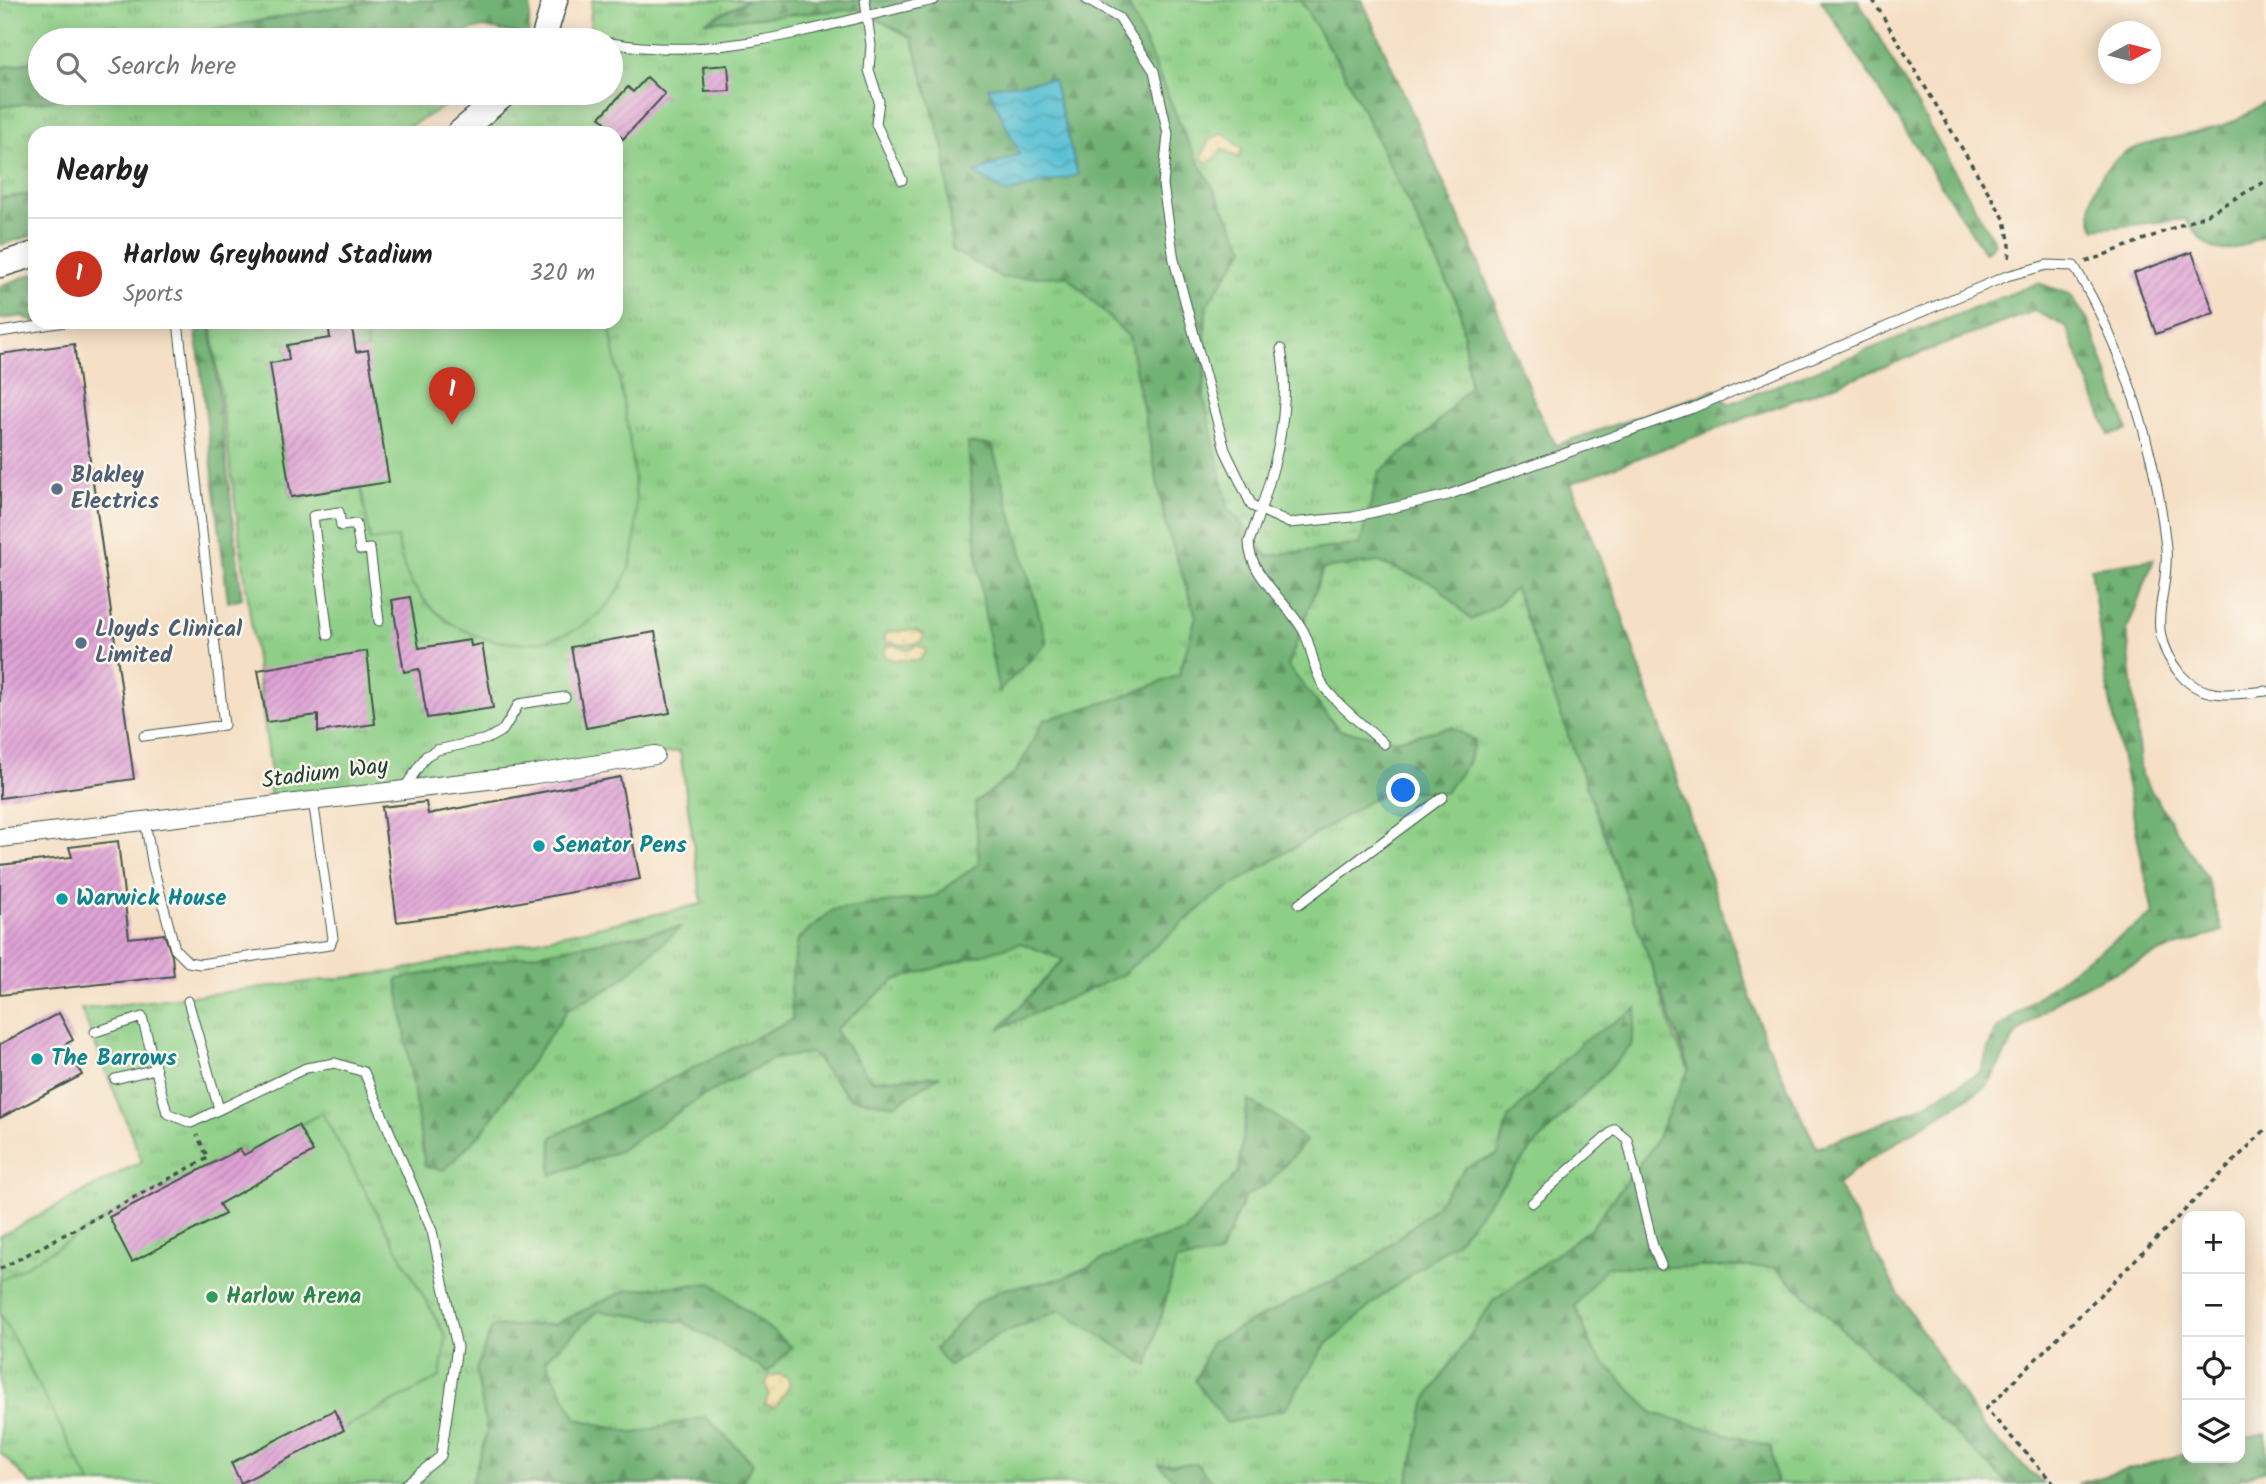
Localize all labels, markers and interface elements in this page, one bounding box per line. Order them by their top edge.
north arrow [2098,21,2161,84]
search box [28,28,623,105]
text: Search here [108,46,236,88]
icon: search [52,48,90,86]
text: Nearby [56,148,148,196]
text: Harlow Greyhound Stadium [123,235,433,277]
text: 1 [76,256,82,292]
text: 320 m [529,256,595,292]
text: Sports [123,277,183,313]
pin: 1 [429,367,475,425]
place label: Blakley Electrics [71,458,159,520]
marker: Blakley Electrics [49,481,65,497]
place label: Lloyds Clinical Limited [95,612,243,674]
marker: Lloyds Clinical Limited [73,635,89,651]
street label: Stadium Way [260,748,390,800]
your location [1386,773,1420,807]
place label: Senator Pens [553,828,687,864]
marker: Senator Pens [531,838,547,854]
place label: Warwick House [76,881,226,917]
marker: Warwick House [54,891,70,907]
place label: The Barrows [51,1041,177,1077]
marker: The Barrows [29,1051,45,1067]
map controls [2182,1211,2245,1463]
button: + [2182,1211,2245,1274]
button: − [2182,1274,2245,1337]
place label: Harlow Arena [226,1279,362,1315]
marker: Harlow Arena [204,1289,220,1305]
button: locate [2182,1337,2245,1400]
button: layers [2182,1400,2245,1463]

